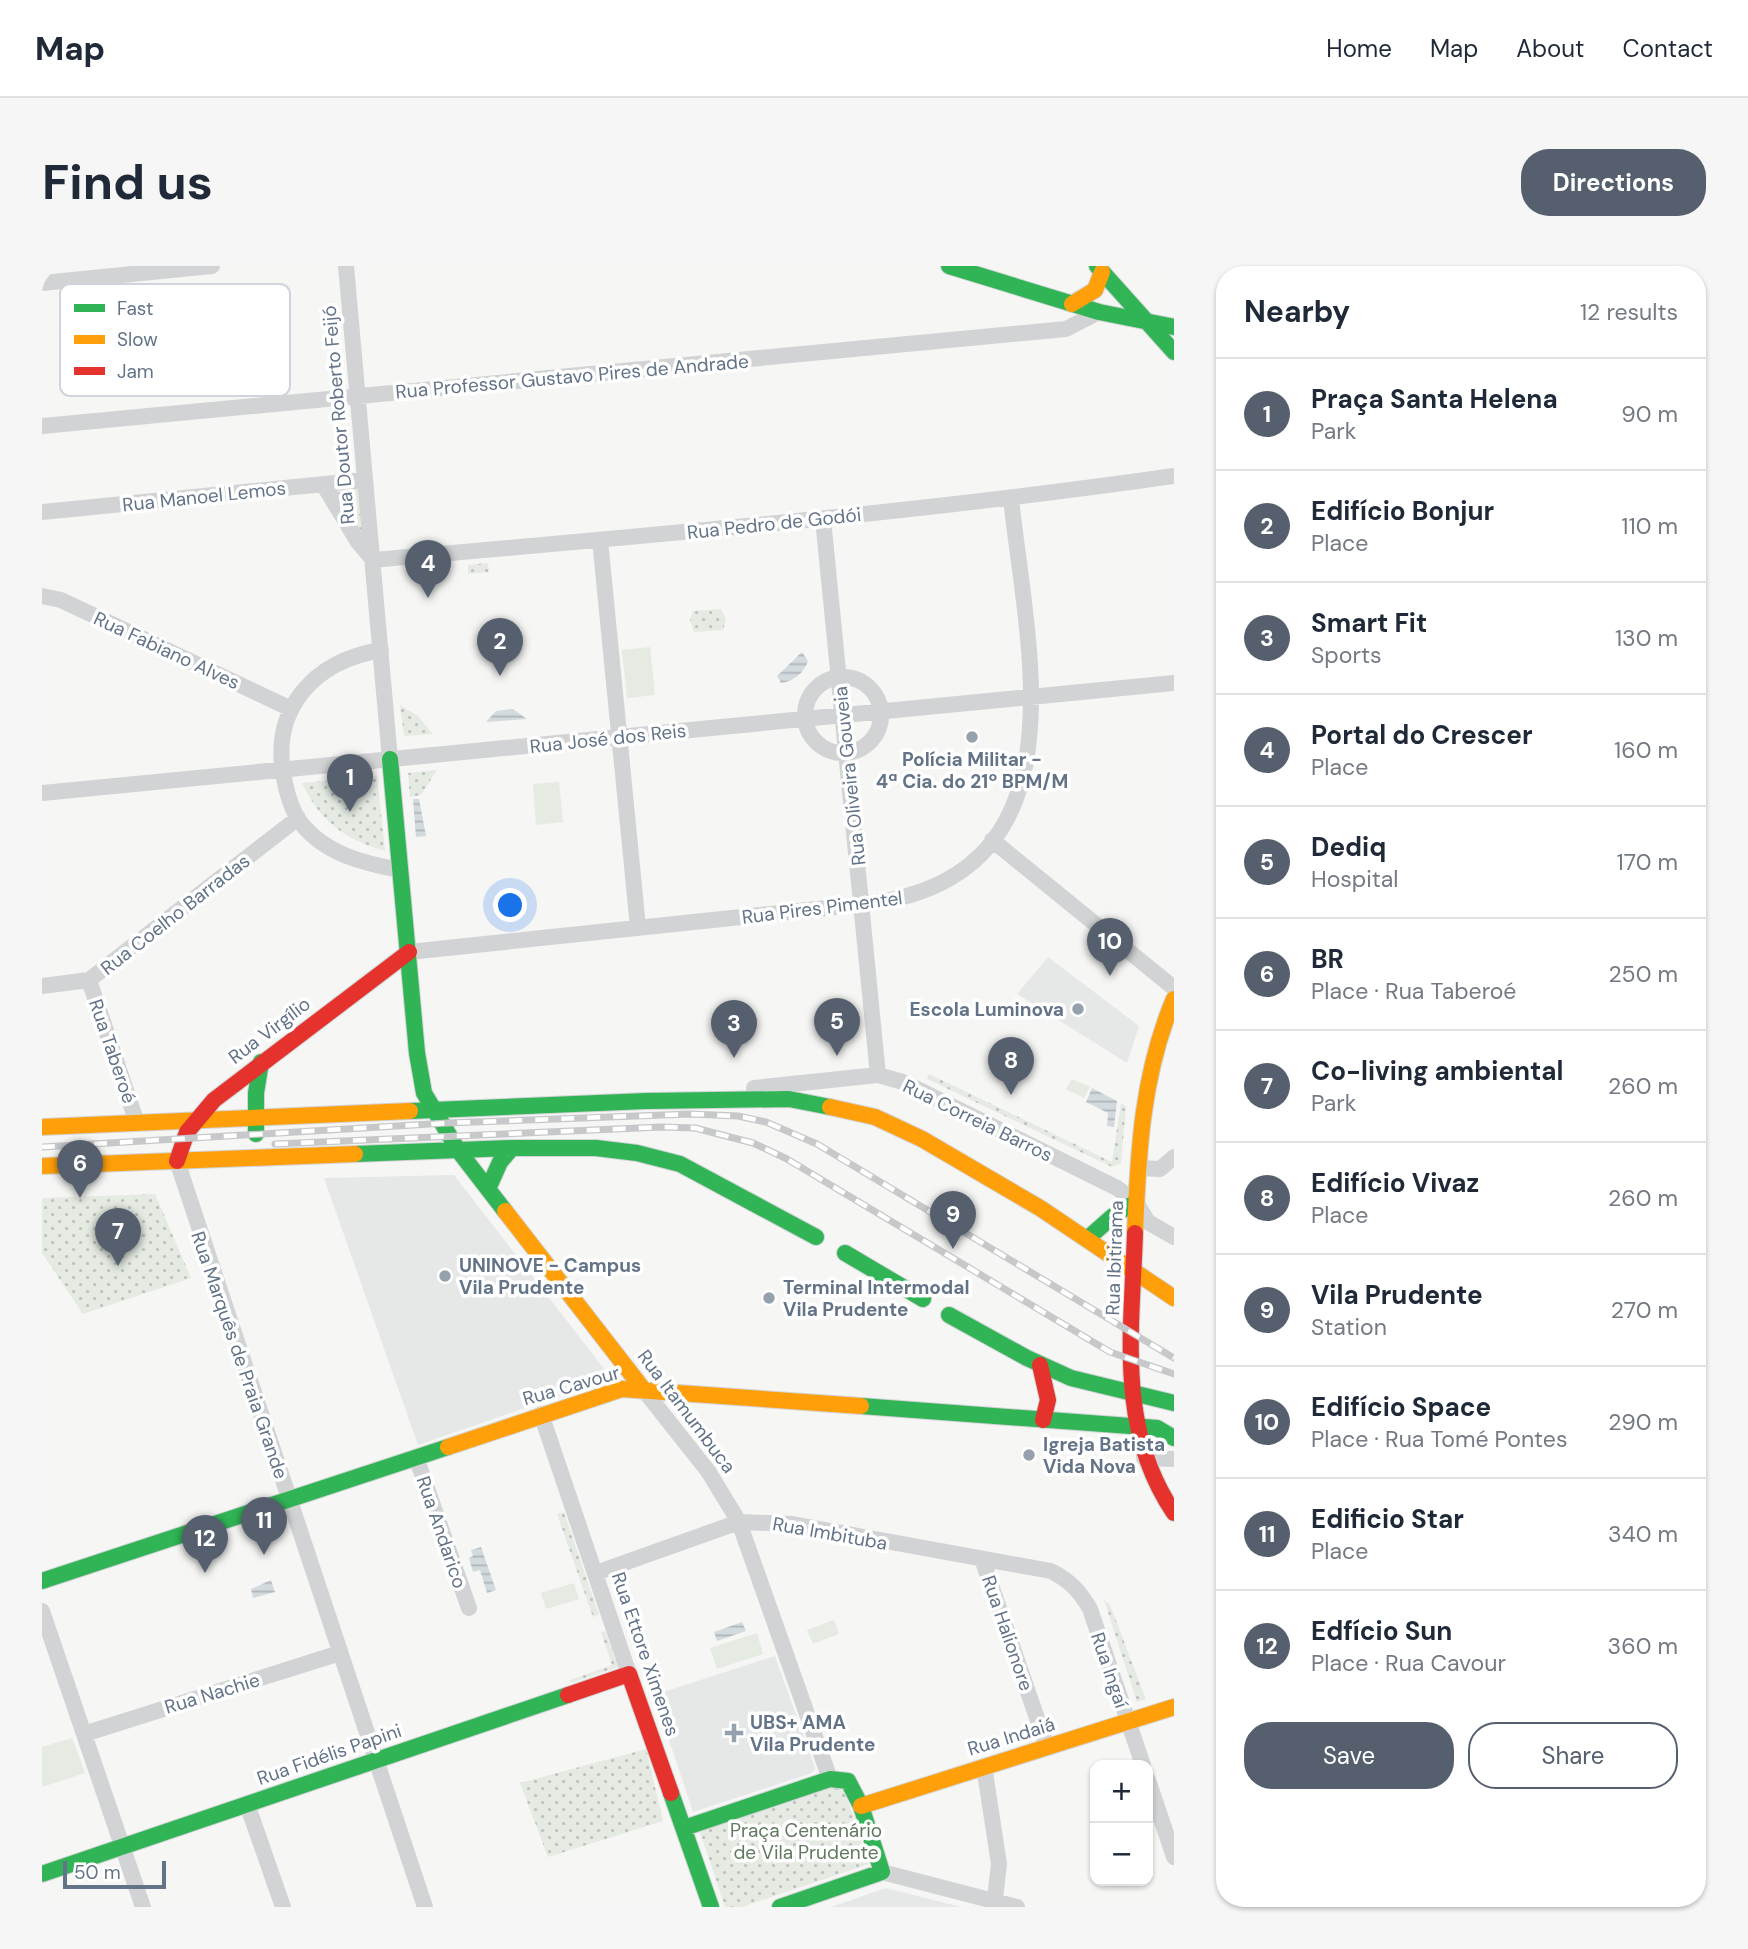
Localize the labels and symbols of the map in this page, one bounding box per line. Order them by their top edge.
legend [60,284,290,396]
text: Fast [117,296,153,321]
street label: Rua Doutor Roberto Feijó [316,305,361,525]
text: Slow [117,327,158,352]
street label: Rua Professor Gustavo Pires de Andrade [394,349,750,404]
text: Jam [117,359,154,384]
street label: Rua Manoel Lemos [121,475,287,518]
street label: Rua Pedro de Godói [686,502,862,545]
pin: 4 [405,540,451,598]
street label: Rua Fabiano Alves [90,606,244,695]
pin: 2 [477,618,523,676]
street label: Rua Oliveira Gouveia [828,685,871,867]
street label: Rua José dos Reis [529,718,687,759]
marker: Polícia Militar - 4ª Cia. do 21º BPM/M [964,729,980,745]
place label: Polícia Militar - 4ª Cia. do 21º BPM/M [876,747,1068,794]
pin: 1 [327,754,373,812]
street label: Rua Coelho Barradas [96,848,255,980]
street label: Rua Pires Pimentel [740,885,904,930]
your location [493,888,527,922]
pin: 10 [1087,918,1133,976]
street label: Rua Virgílio [223,991,315,1069]
street label: Rua Taberoé [83,996,142,1107]
place label: Escola Luminova [909,997,1064,1022]
pin: 5 [814,998,860,1056]
pin: 3 [711,1000,757,1058]
marker: Escola Luminova [1070,1001,1086,1017]
pin: 8 [988,1037,1034,1095]
street label: Rua Correia Barros [899,1073,1057,1167]
pin: 6 [57,1140,103,1198]
pin: 9 [930,1191,976,1249]
street label: Rua Ibitirama [1100,1200,1129,1316]
pin: 7 [95,1208,141,1266]
street label: Rua Marquês de Praia Grande [185,1228,294,1482]
place label: UNINOVE - Campus Vila Prudente [459,1253,641,1300]
marker: UNINOVE - Campus Vila Prudente [437,1268,453,1284]
place label: Terminal Intermodal Vila Prudente [783,1275,970,1322]
marker: Terminal Intermodal Vila Prudente [761,1290,777,1306]
street label: Rua Itamumbuca [632,1344,741,1478]
street label: Rua Cavour [520,1360,623,1411]
place label: Igreja Batista Vida Nova [1043,1432,1165,1479]
marker: Igreja Batista Vida Nova [1021,1447,1037,1463]
street label: Rua Andarico [411,1473,472,1592]
pin: 11 [241,1497,287,1555]
street label: Rua Imbituba [771,1511,889,1556]
pin: 12 [182,1515,228,1573]
street label: Rua Ettore Ximenes [606,1569,685,1739]
street label: Rua Halionore [976,1572,1039,1694]
street label: Rua Ingaí [1085,1629,1134,1712]
street label: Rua Nachie [162,1667,263,1720]
place label: UBS+ AMA Vila Prudente [750,1710,875,1757]
street label: Rua Indaiá [964,1711,1058,1762]
street label: Rua Fidélis Papini [254,1718,405,1791]
marker: UBS+ AMA Vila Prudente [724,1723,744,1743]
park label: Praça Centenário de Vila Prudente [730,1818,882,1865]
scale bar [63,1858,166,1890]

